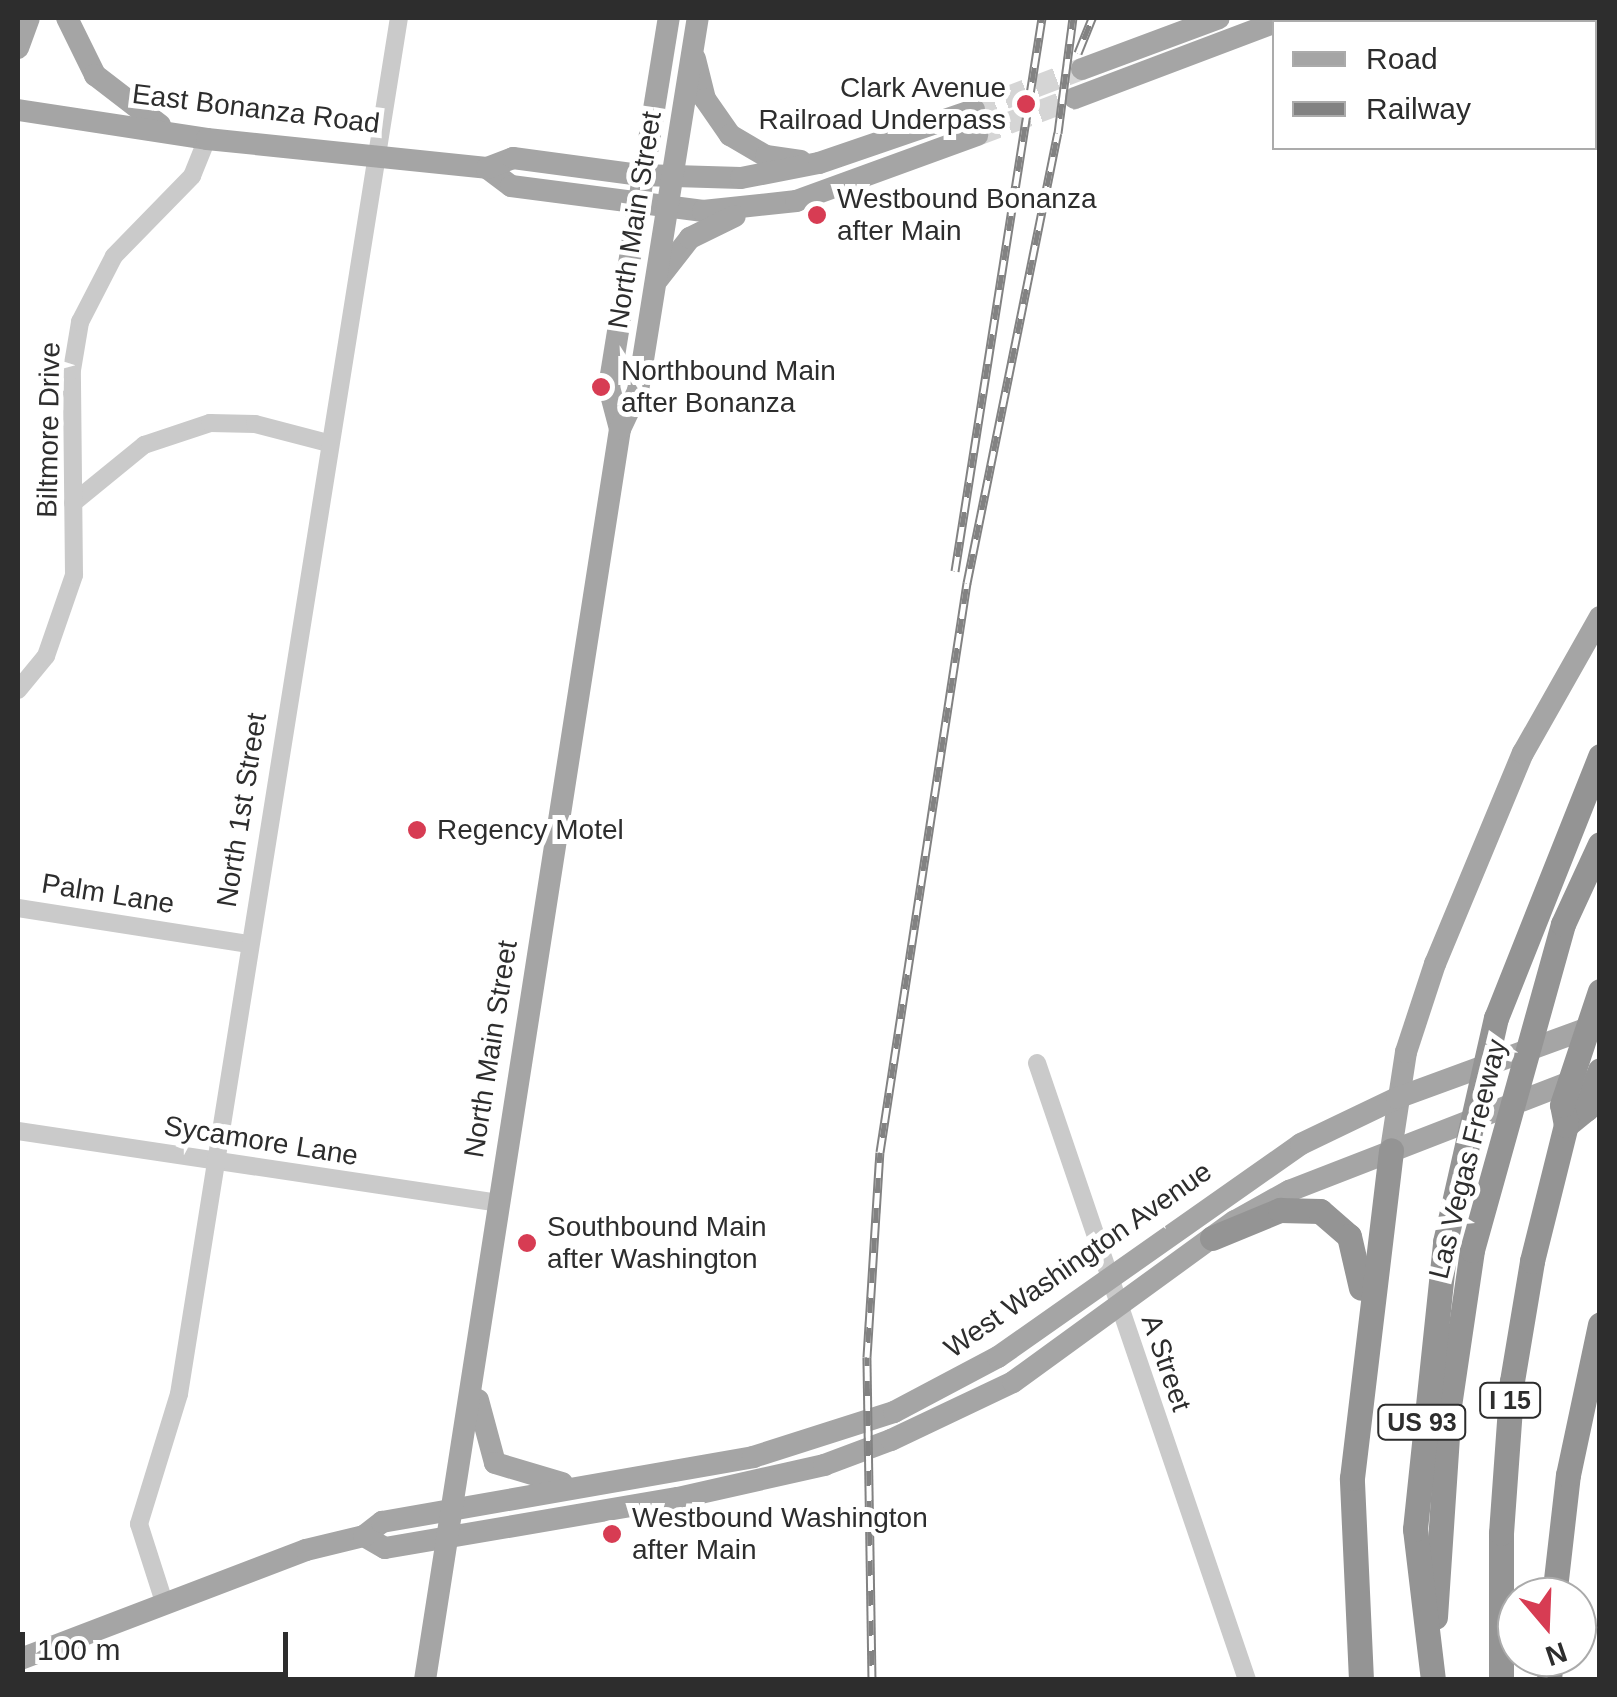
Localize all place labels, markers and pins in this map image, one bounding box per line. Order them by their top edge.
place label: Clark Avenue Railroad Underpass [759,71,1006,137]
marker: Clark Avenue Railroad Underpass [1015,93,1037,115]
place label: Westbound Bonanza after Main [837,182,1096,248]
marker: Westbound Bonanza after Main [806,204,828,226]
place label: Northbound Main after Bonanza [621,354,836,420]
marker: Northbound Main after Bonanza [590,376,612,398]
place label: Regency Motel [437,813,624,847]
marker: Regency Motel [406,819,428,841]
place label: Southbound Main after Washington [547,1210,767,1276]
marker: Southbound Main after Washington [516,1232,538,1254]
place label: Westbound Washington after Main [632,1501,928,1567]
marker: Westbound Washington after Main [601,1523,623,1545]

